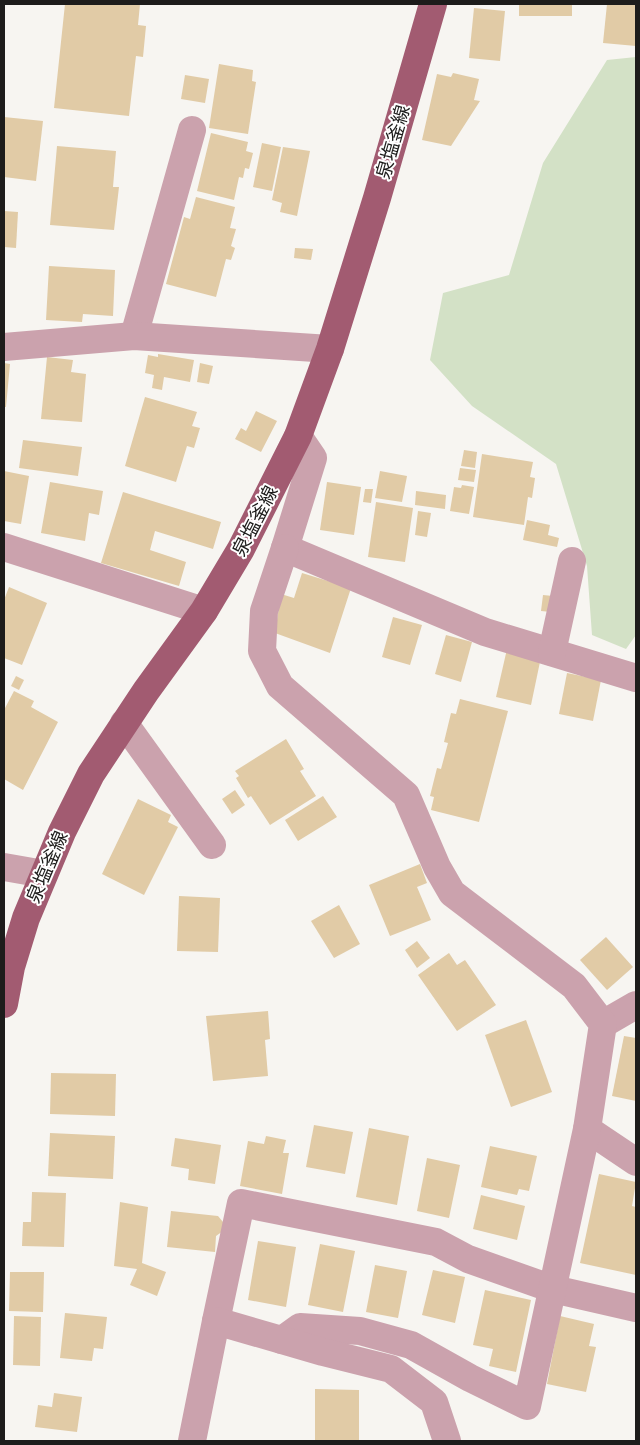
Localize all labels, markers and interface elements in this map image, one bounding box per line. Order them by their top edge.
street label: 泉塩釜線 [371,102,415,182]
street label: 泉塩釜線 [227,481,283,561]
street label: 泉塩釜線 [21,827,73,907]

